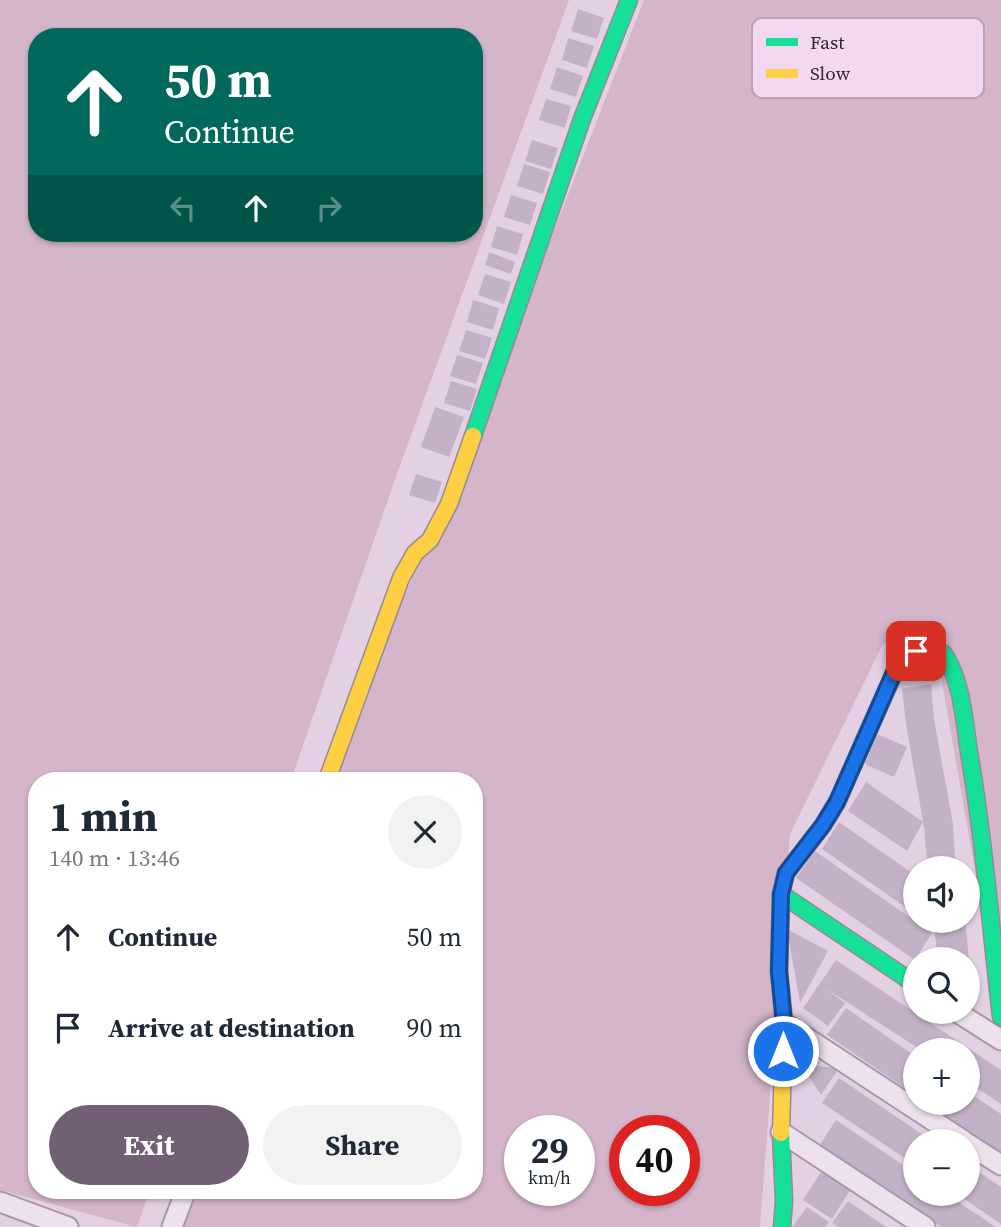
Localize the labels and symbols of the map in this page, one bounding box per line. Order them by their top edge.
legend [752,18,984,98]
text: Fast [810,29,845,55]
text: Slow [810,60,851,86]
pin [886,621,946,681]
position arrow [746,1014,820,1088]
speed limit sign: 40 [609,1115,700,1206]

